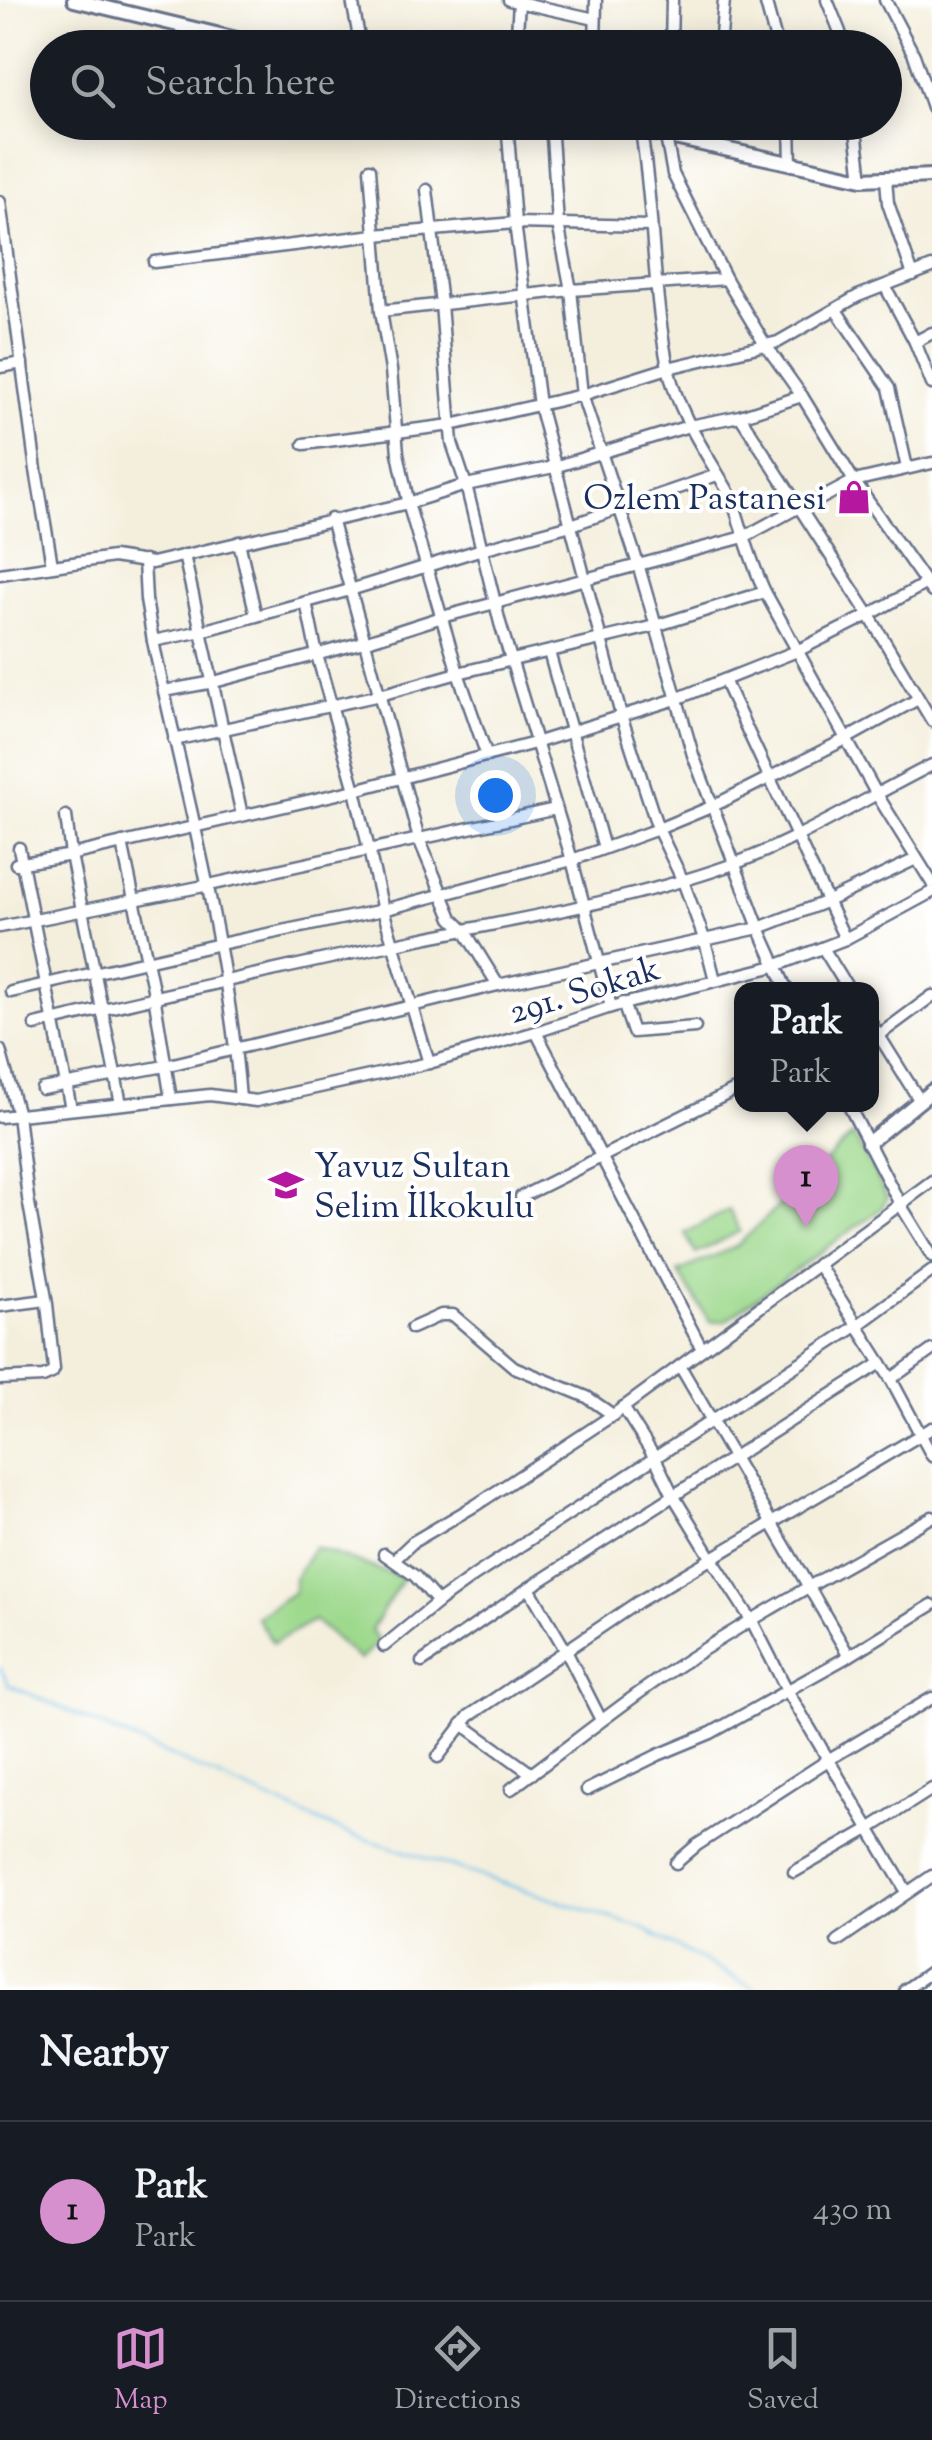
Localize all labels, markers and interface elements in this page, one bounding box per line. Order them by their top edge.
search box [30,30,902,140]
icon: search [65,58,120,113]
text: Search here [145,58,336,112]
place label: Ozlem Pastanesi [583,475,826,526]
shop icon: Ozlem Pastanesi [835,478,873,516]
your location [470,770,521,821]
street label: 291. Sokak [503,945,667,1039]
popup [734,982,879,1112]
text: Park [770,997,843,1051]
text: Park [770,1051,831,1097]
place label: Yavuz Sultan Selim İlkokulu [314,1143,534,1234]
pin: 1 [774,1144,838,1227]
school or university icon: Yavuz Sultan Selim İlkokulu [267,1166,305,1204]
text: Nearby [40,2025,169,2085]
text: Park [135,2161,208,2215]
text: 1 [67,2188,78,2234]
text: 430 m [813,2188,892,2234]
text: Park [135,2215,196,2261]
tab: Map [113,2321,168,2421]
tab: Directions [394,2321,521,2421]
tab: Saved [747,2321,819,2421]

